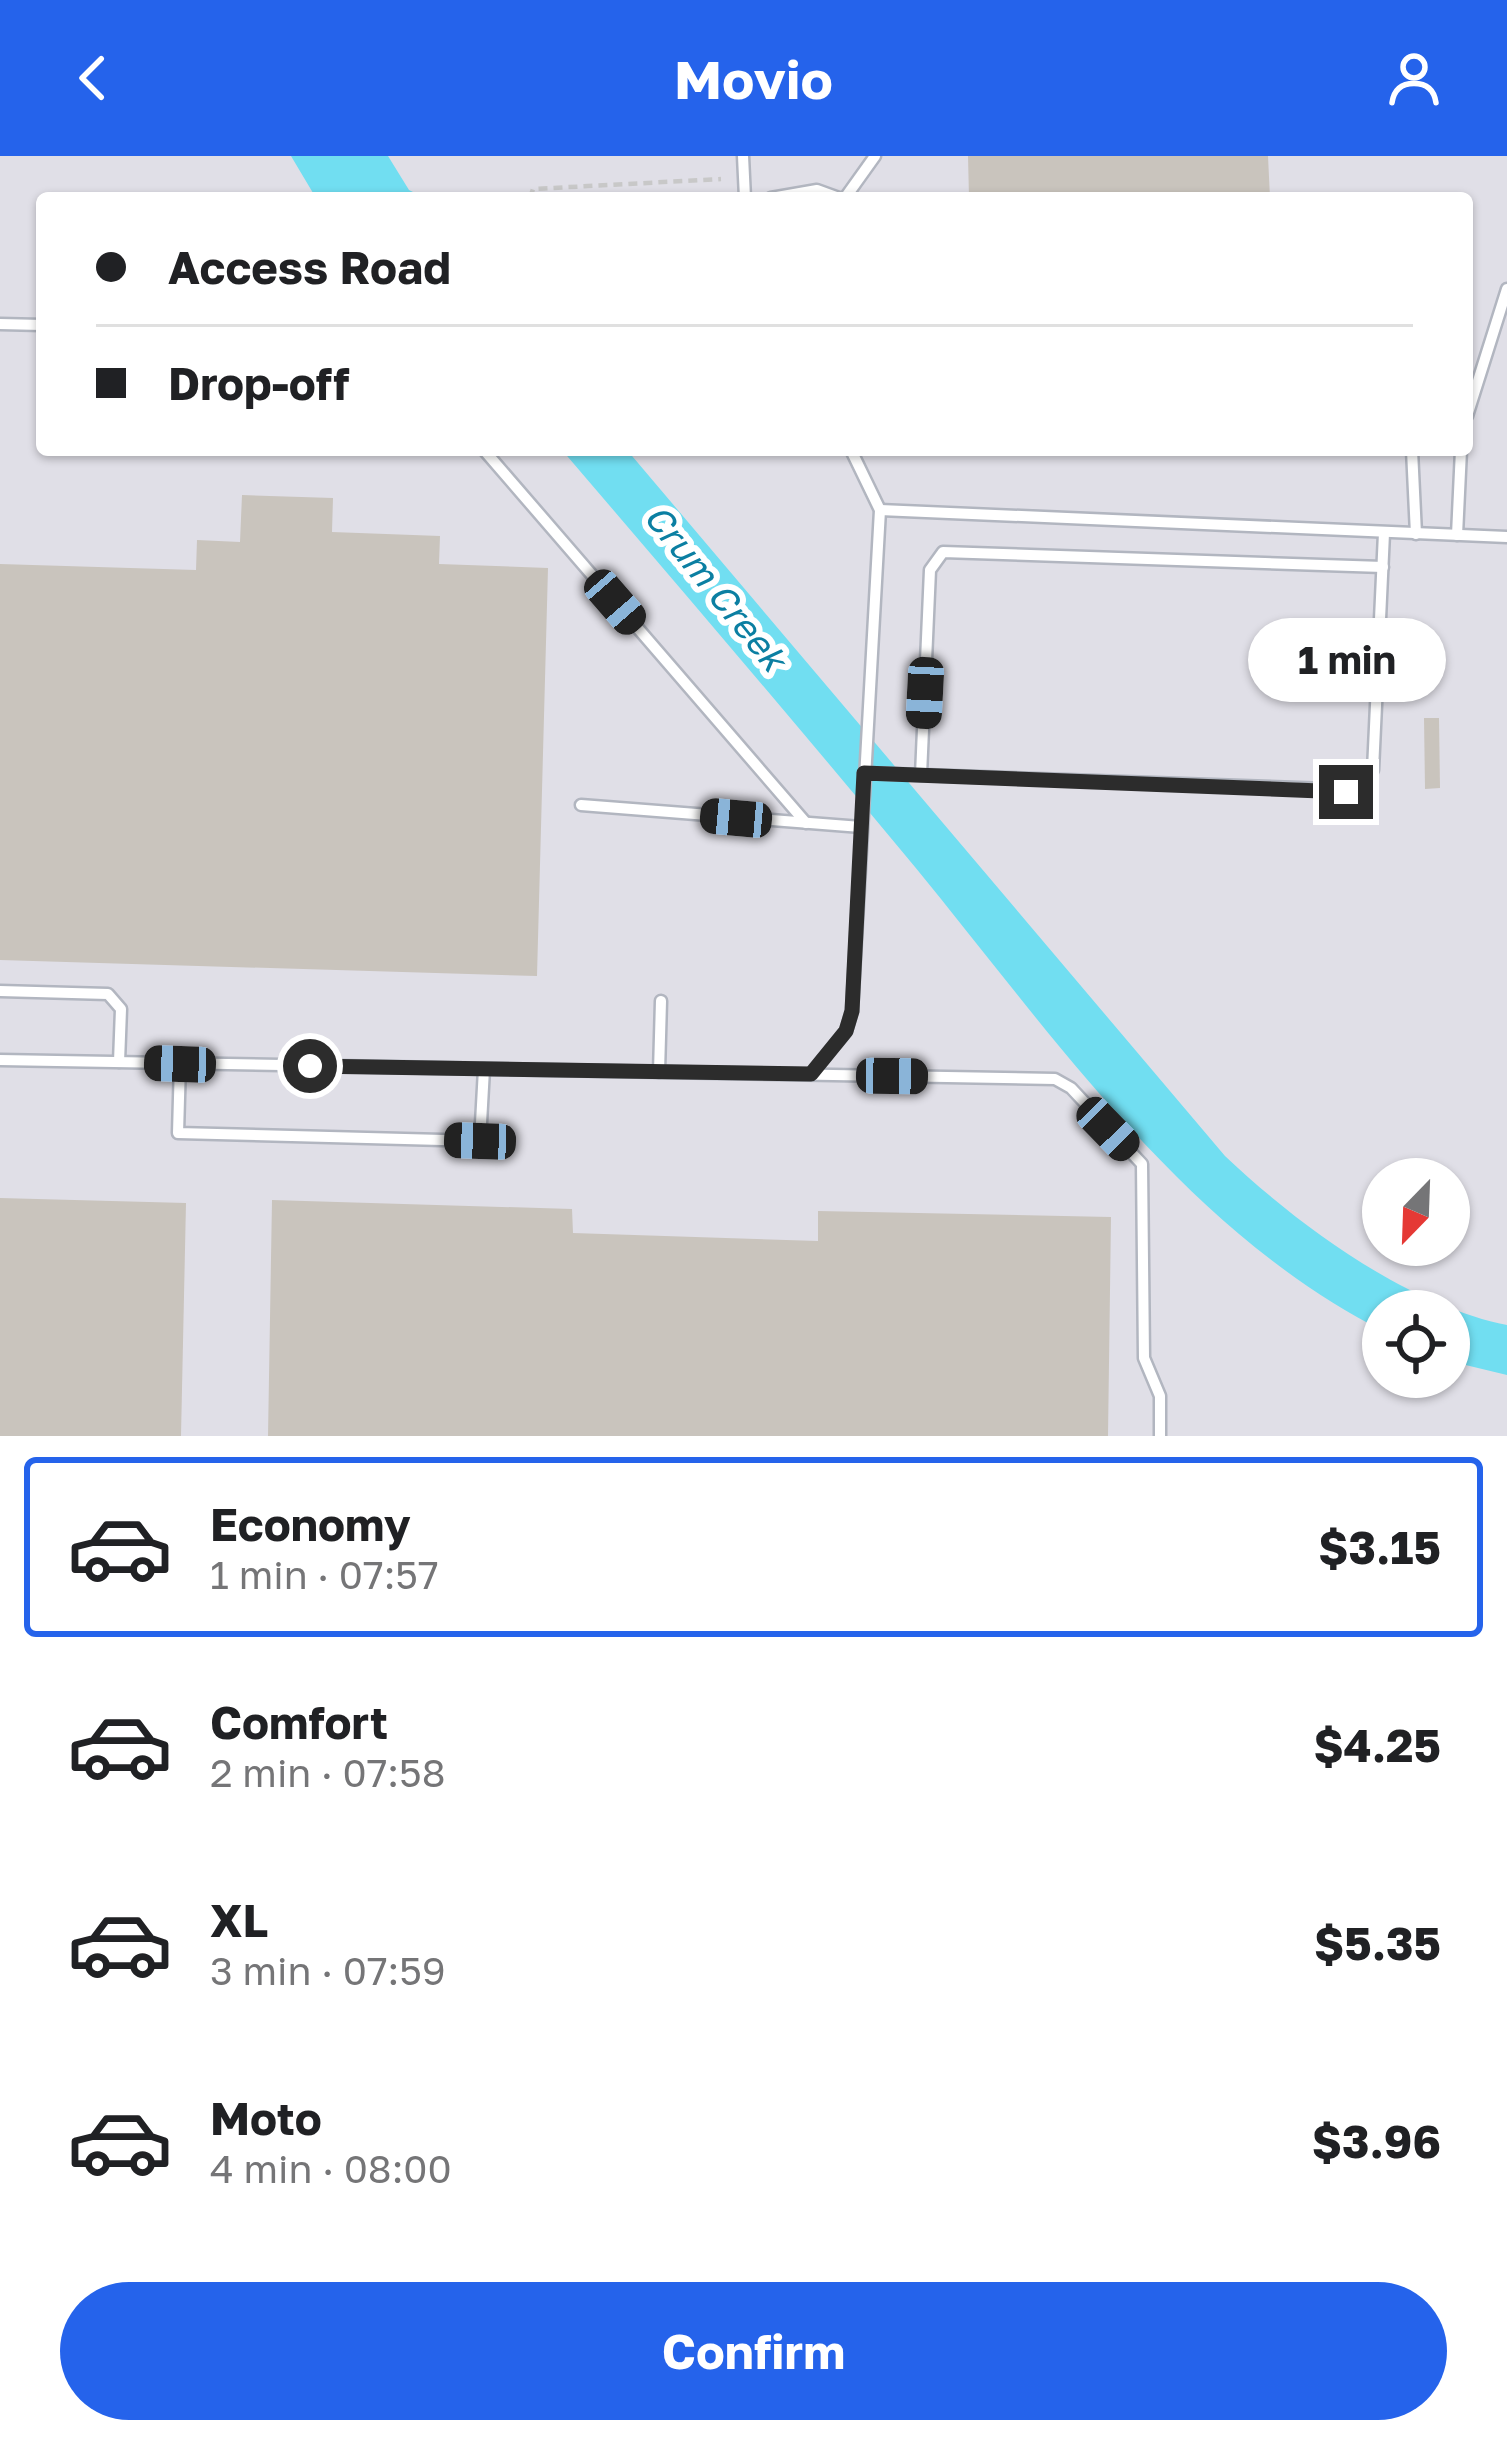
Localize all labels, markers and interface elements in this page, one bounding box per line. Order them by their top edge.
icon: back [60,45,126,111]
icon: person [1381,45,1447,111]
text: Movio [674,46,833,111]
text: Access Road [168,240,451,294]
text: Drop-off [168,356,349,410]
water label: Crum Creek [636,495,798,682]
car [578,563,652,641]
callout: 1 min [1247,618,1445,702]
text: 1 min [1298,636,1396,683]
car [905,656,945,730]
route end [1319,765,1373,819]
car [699,797,773,839]
route start [283,1039,337,1093]
car [143,1045,217,1083]
car [856,1057,928,1095]
car [1070,1091,1146,1167]
car [443,1122,517,1160]
north arrow [1362,1158,1470,1266]
map controls [1362,1158,1470,1398]
button: locate [1362,1290,1470,1398]
icon: car [66,1493,174,1601]
text: Economy [210,1497,411,1551]
text: $3.15 [1318,1520,1441,1574]
text: 1 min · 07:57 [210,1551,439,1598]
icon: car [66,1691,174,1799]
text: Comfort [210,1695,388,1749]
text: $4.25 [1313,1718,1441,1772]
text: 2 min · 07:58 [210,1749,445,1796]
icon: car [66,1889,174,1997]
text: XL [210,1893,268,1947]
text: $5.35 [1314,1916,1441,1970]
text: 3 min · 07:59 [210,1947,445,1994]
icon: car [66,2087,174,2195]
text: Moto [210,2091,322,2145]
text: $3.96 [1312,2114,1441,2168]
text: 4 min · 08:00 [210,2145,452,2192]
button: Confirm [60,2282,1447,2420]

